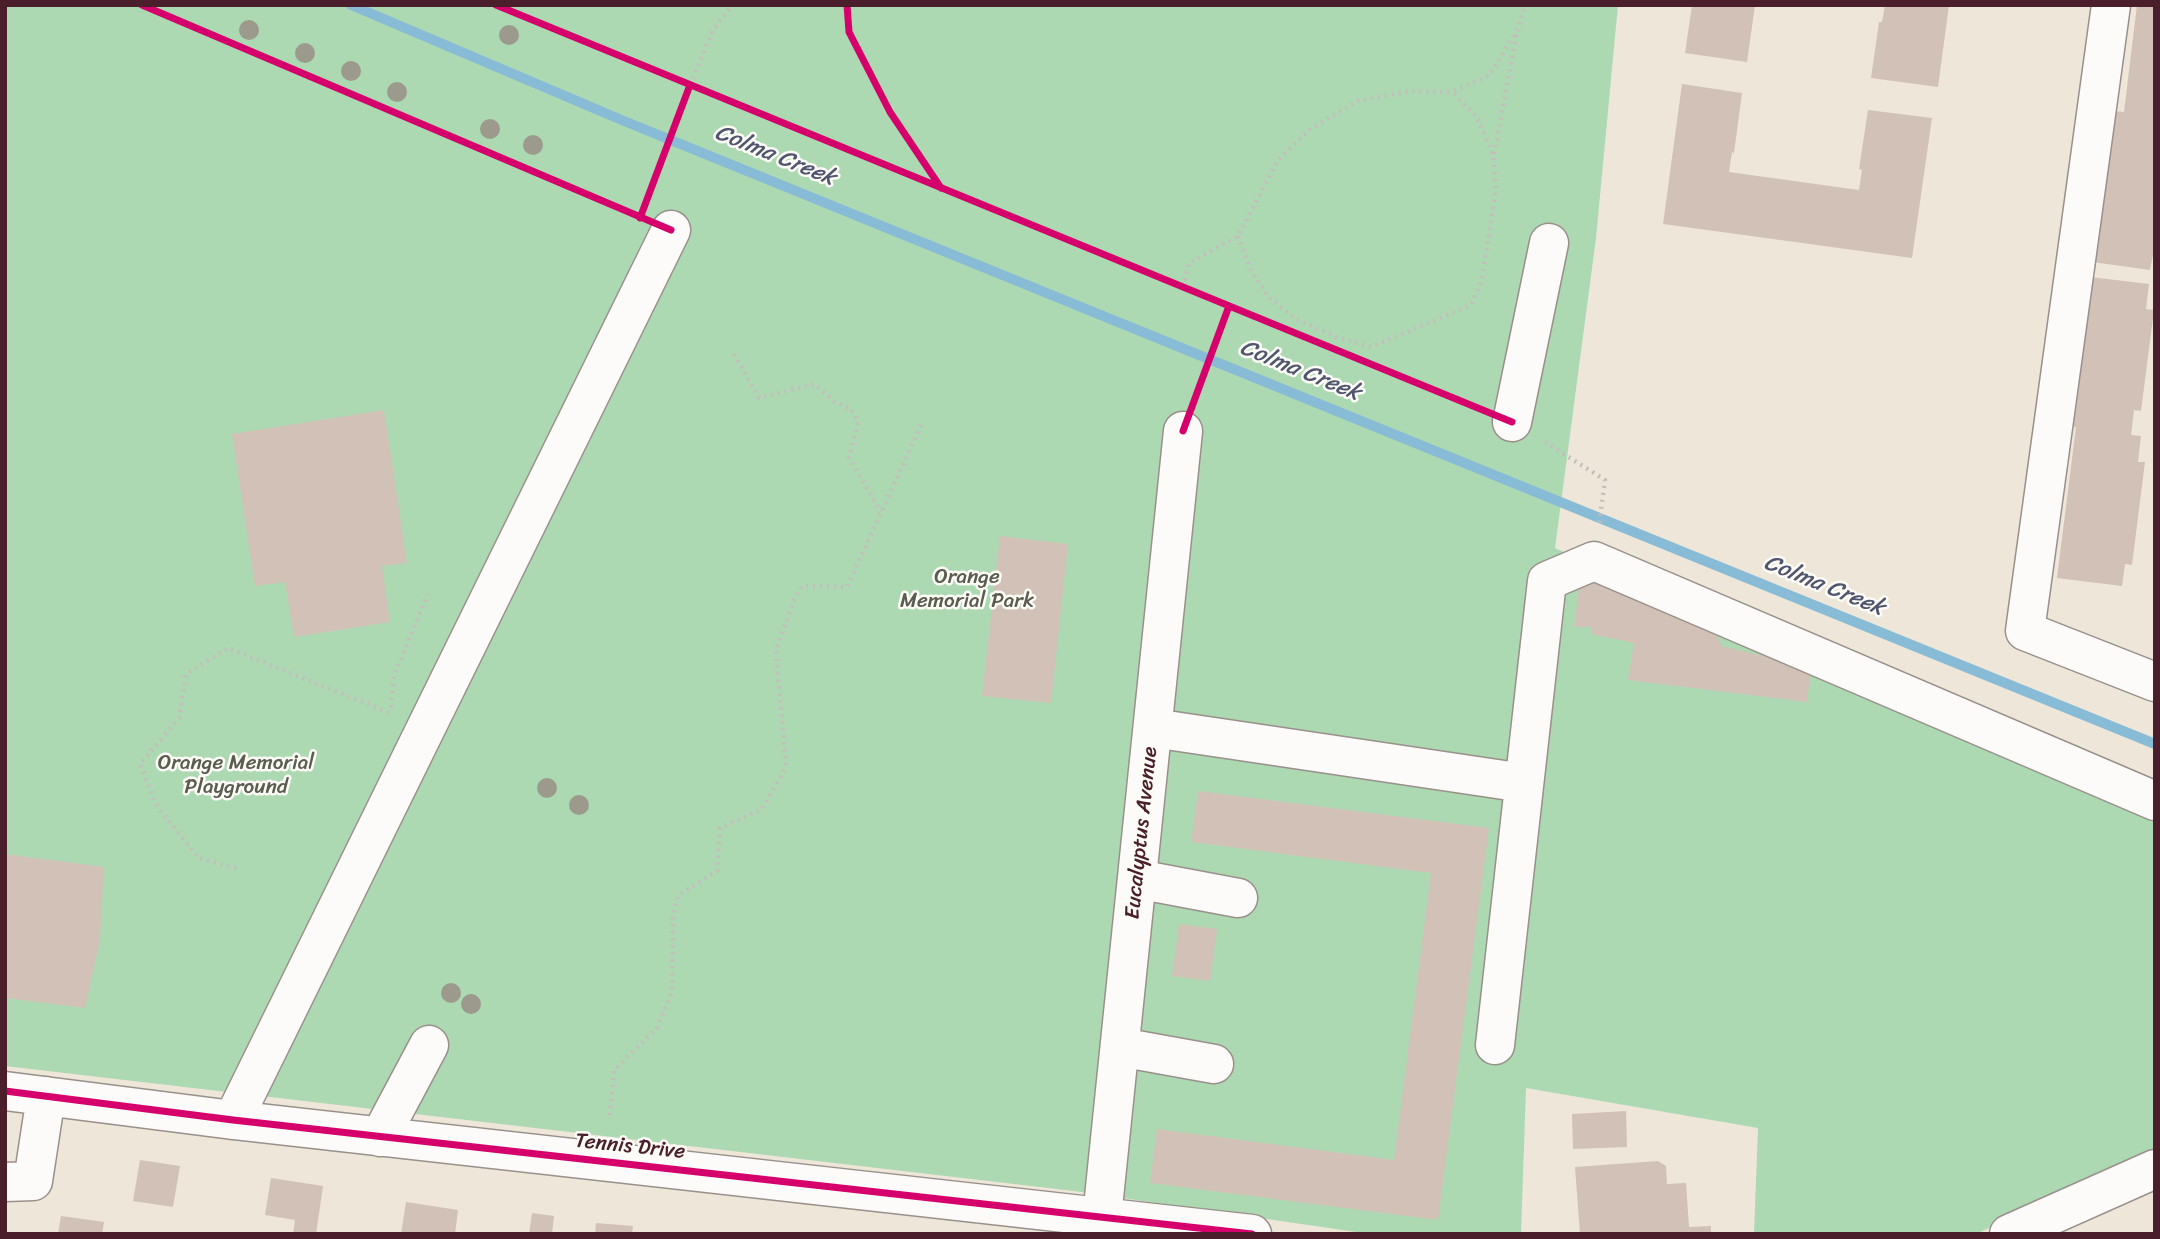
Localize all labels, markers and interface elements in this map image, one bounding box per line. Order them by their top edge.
water label: Colma Creek [711,119,839,193]
water label: Colma Creek [1236,334,1364,408]
water label: Colma Creek [1760,549,1888,623]
park label: Orange Memorial Park [900,565,1034,615]
street label: Eucalyptus Avenue [1120,746,1164,920]
park label: Orange Memorial Playground [158,751,314,801]
street label: Tennis Drive [574,1129,686,1165]

